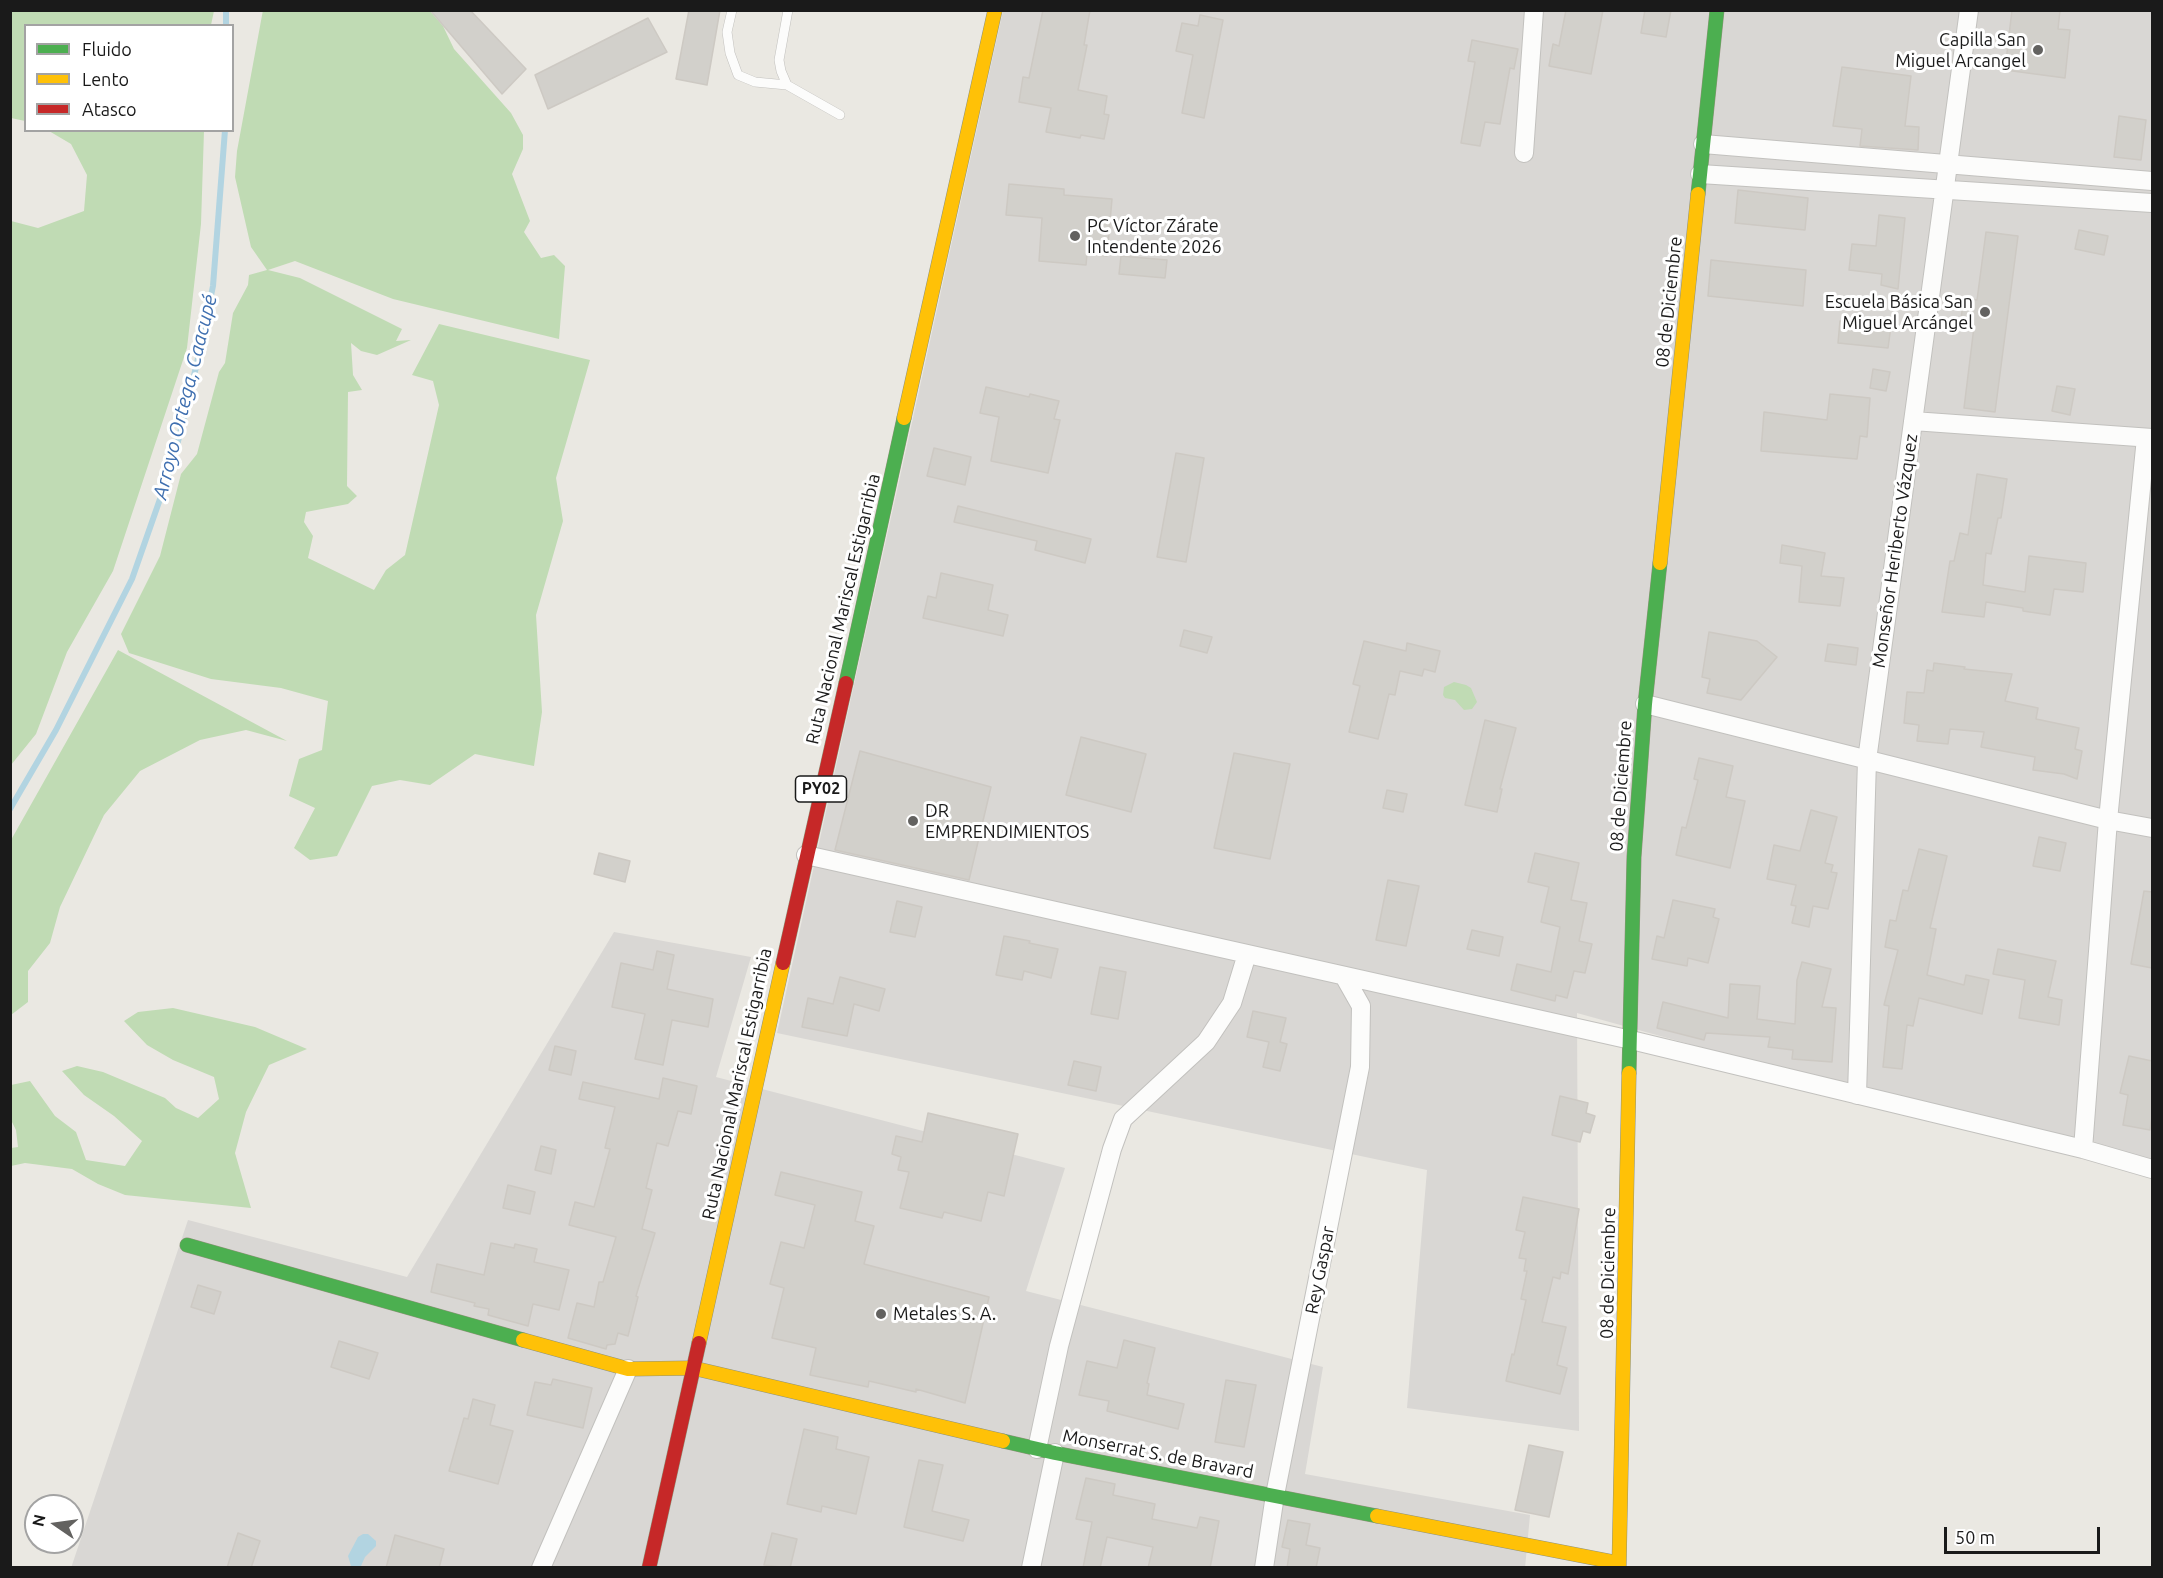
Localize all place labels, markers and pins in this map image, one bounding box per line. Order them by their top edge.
place label: Capilla San Miguel Arcangel [1895,29,2026,72]
marker: Capilla San Miguel Arcangel [2031,43,2045,57]
place label: PC Víctor Zárate Intendente 2026 [1087,215,1222,258]
marker: PC Víctor Zárate Intendente 2026 [1068,229,1082,243]
place label: Escuela Básica San Miguel Arcángel [1825,291,1973,334]
marker: Escuela Básica San Miguel Arcángel [1978,305,1992,319]
place label: DR EMPRENDIMIENTOS [925,800,1089,842]
marker: DR EMPRENDIMIENTOS [906,814,920,828]
place label: Metales S. A. [893,1303,996,1325]
marker: Metales S. A. [874,1307,888,1321]

